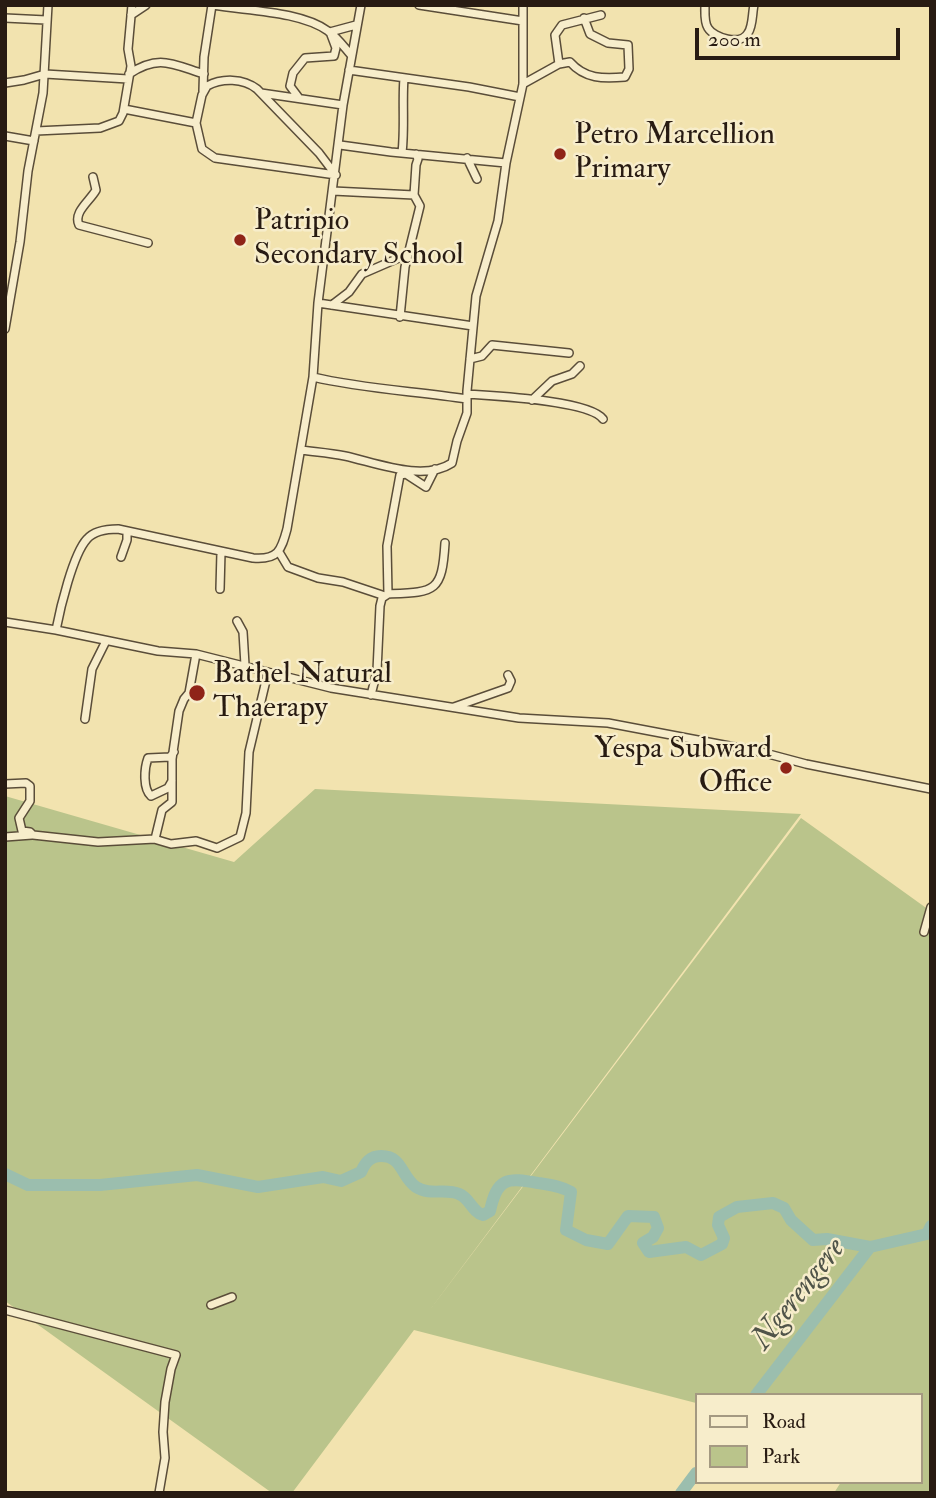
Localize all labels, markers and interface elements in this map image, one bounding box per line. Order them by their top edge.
scale bar [698,14,903,58]
text: 200 m [708,26,761,53]
place label: Petro Marcellion Primary [574,119,775,190]
marker: Petro Marcellion Primary [552,146,568,162]
place label: Patripio Secondary School [254,205,464,276]
marker: Patripio Secondary School [232,232,248,248]
place label: Bathel Natural Thaerapy [213,658,392,728]
marker: Bathel Natural Thaerapy [187,683,207,703]
place label: Yespa Subward Office [595,733,772,804]
marker: Yespa Subward Office [778,760,794,776]
water label: Ngerengere [745,1232,855,1358]
legend [694,1393,922,1484]
text: Road [762,1408,806,1435]
text: Park [762,1443,800,1470]

